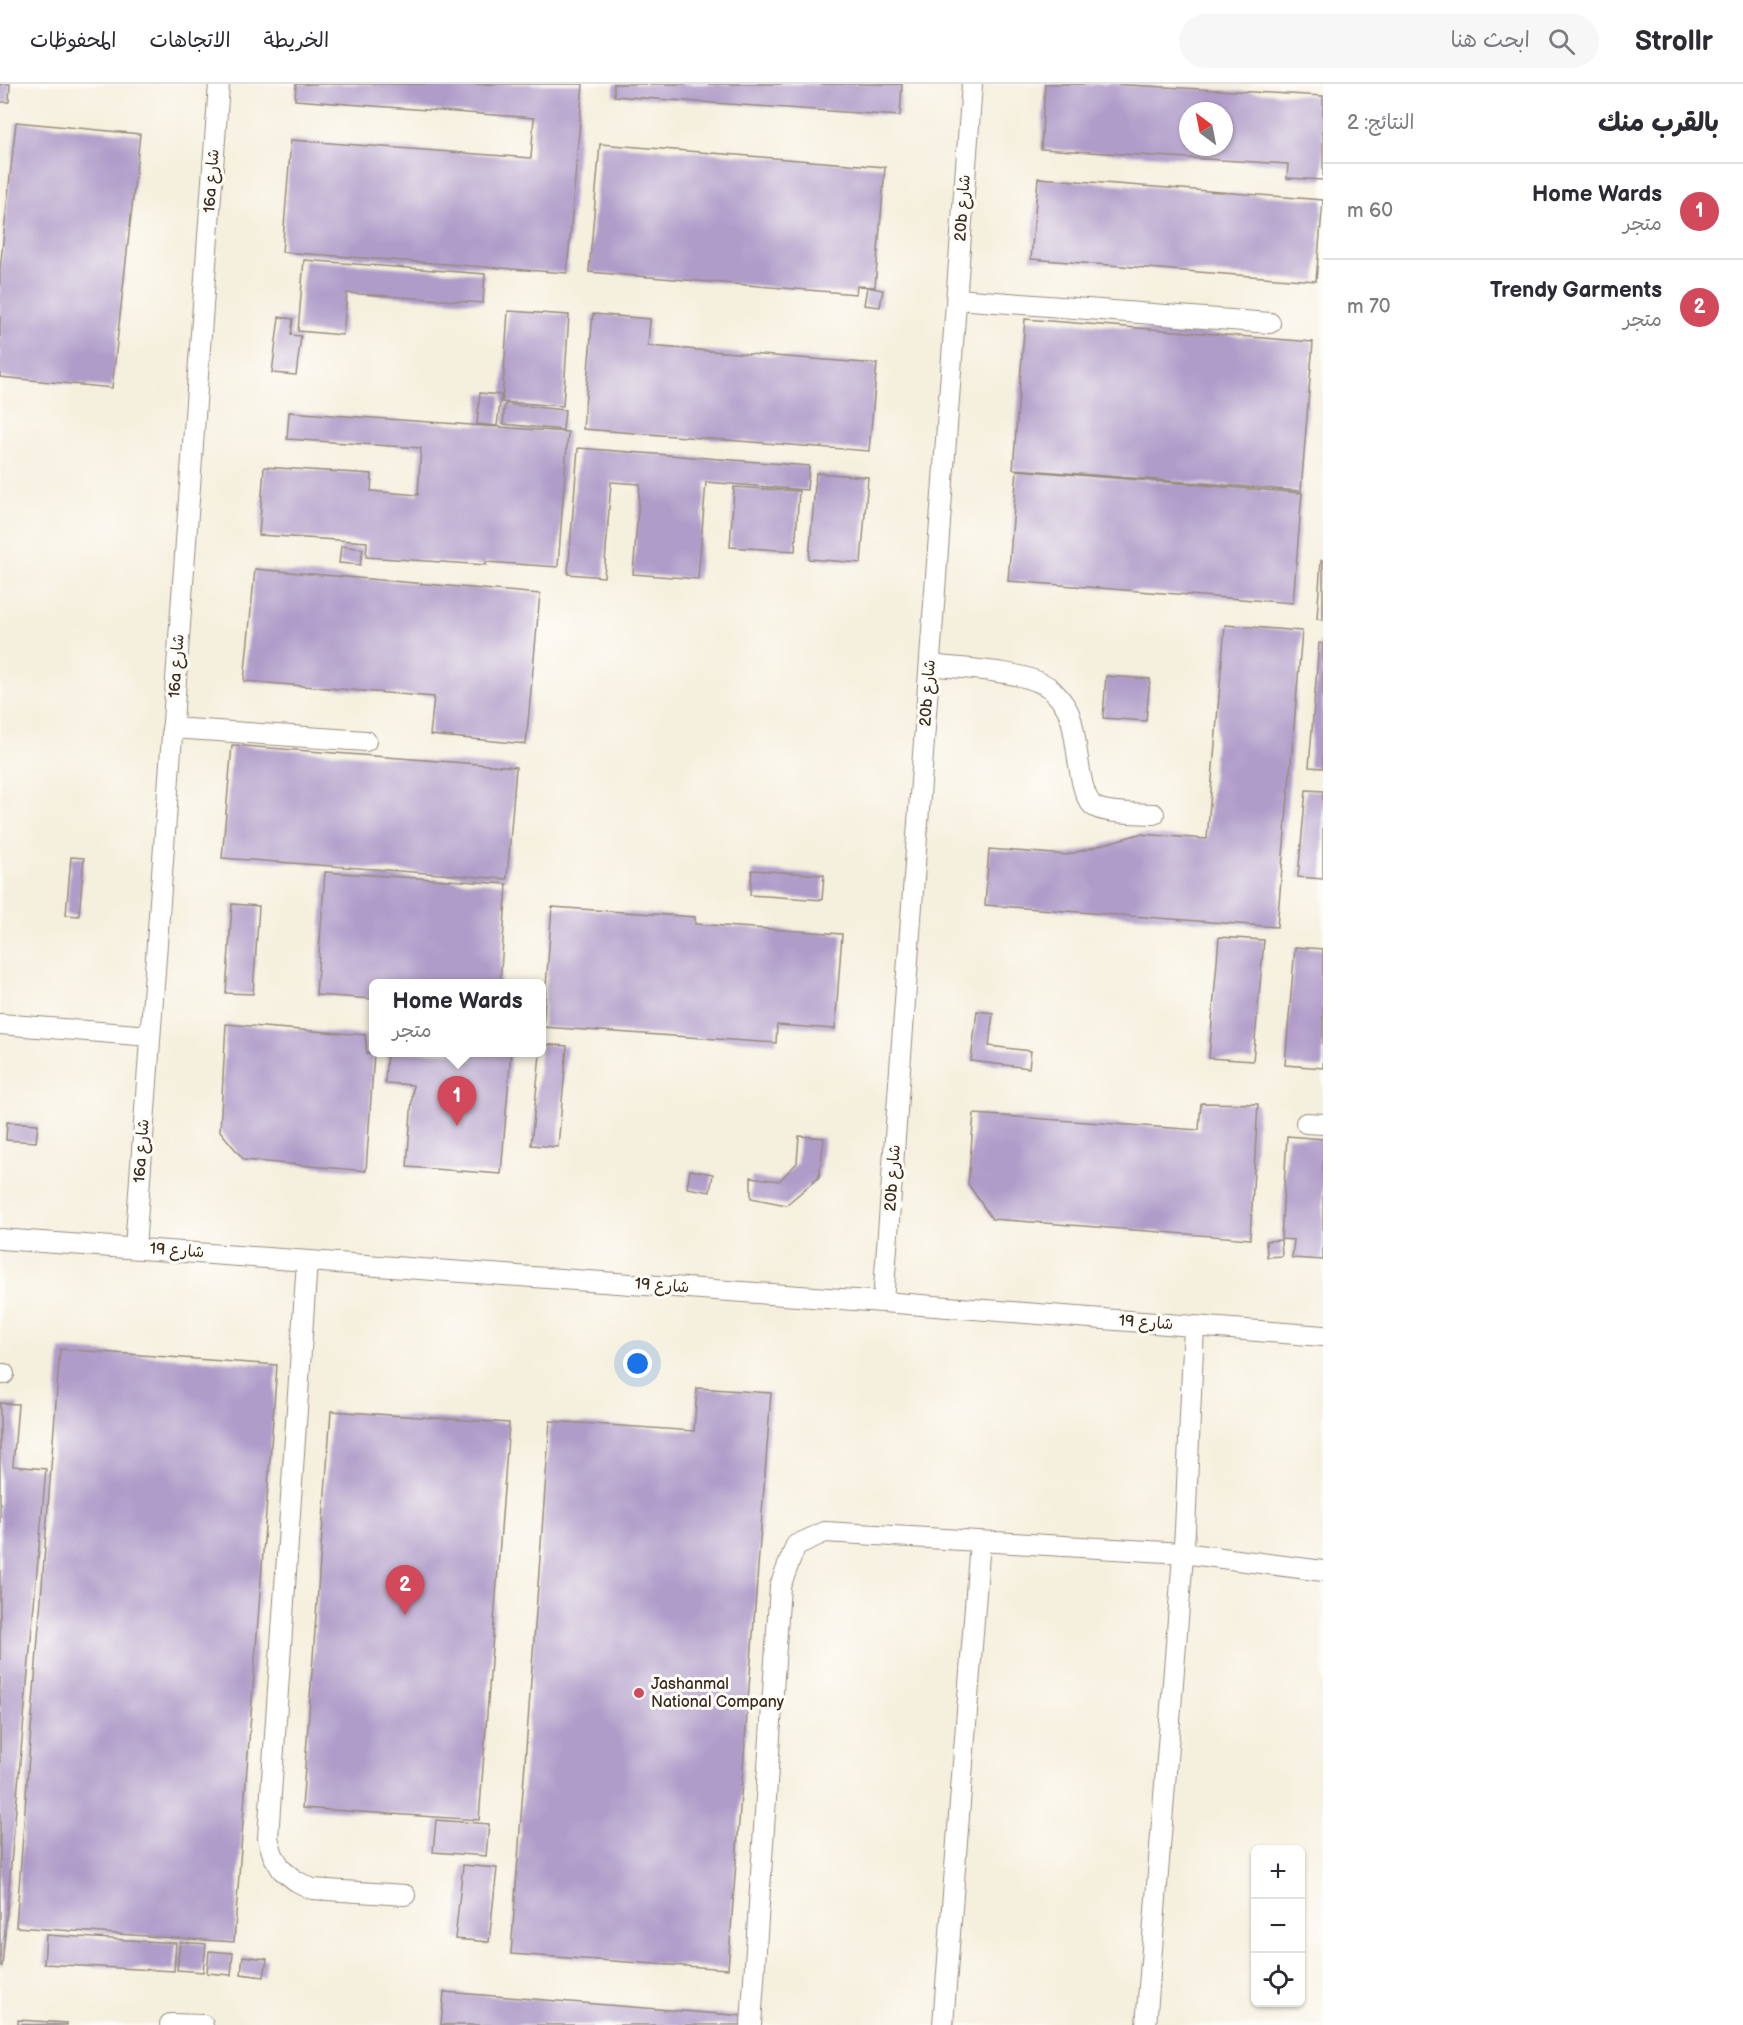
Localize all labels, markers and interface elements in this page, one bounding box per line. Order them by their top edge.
search box [1179,14,1599,68]
icon: search [1545,25,1578,58]
text: Strollr [1635,25,1713,58]
text: ابحث هنا [1450,27,1530,54]
text: المحفوظات [30,28,116,53]
text: الاتجاهات [149,28,231,53]
text: الخريطة [264,28,329,53]
north arrow [1179,102,1233,156]
text: بالقرب منك [1598,108,1719,139]
text: النتائج: 2 [1347,111,1414,135]
street label: 16a شارع [200,148,225,214]
street label: 20b شارع [951,174,976,242]
text: Home Wards [1532,181,1662,208]
text: 60 m [1347,199,1393,223]
text: 1 [1695,199,1704,223]
text: متجر [1623,212,1662,236]
text: Trendy Garments [1490,277,1662,304]
text: 70 m [1347,295,1391,319]
text: 2 [1694,295,1706,319]
text: متجر [1623,308,1662,332]
street label: 16a شارع [165,633,190,699]
street label: 20b شارع [916,659,941,727]
popup [369,979,546,1057]
text: Home Wards [393,988,522,1015]
text: متجر [393,1019,432,1043]
pin: 1 [438,1076,476,1126]
street label: 16a شارع [130,1118,155,1184]
street label: 20b شارع [881,1144,906,1212]
street label: شارع 19 [149,1240,205,1263]
street label: شارع 19 [634,1275,690,1298]
street label: شارع 19 [1118,1312,1174,1335]
your location [623,1349,652,1378]
pin: 2 [386,1566,424,1615]
place label: Jashanmal National Company [651,1675,785,1712]
marker: Jashanmal National Company [632,1686,646,1700]
map controls [1251,1845,1305,2007]
button: + [1251,1845,1305,1899]
button: − [1251,1899,1305,1953]
button: locate [1251,1953,1305,2007]

